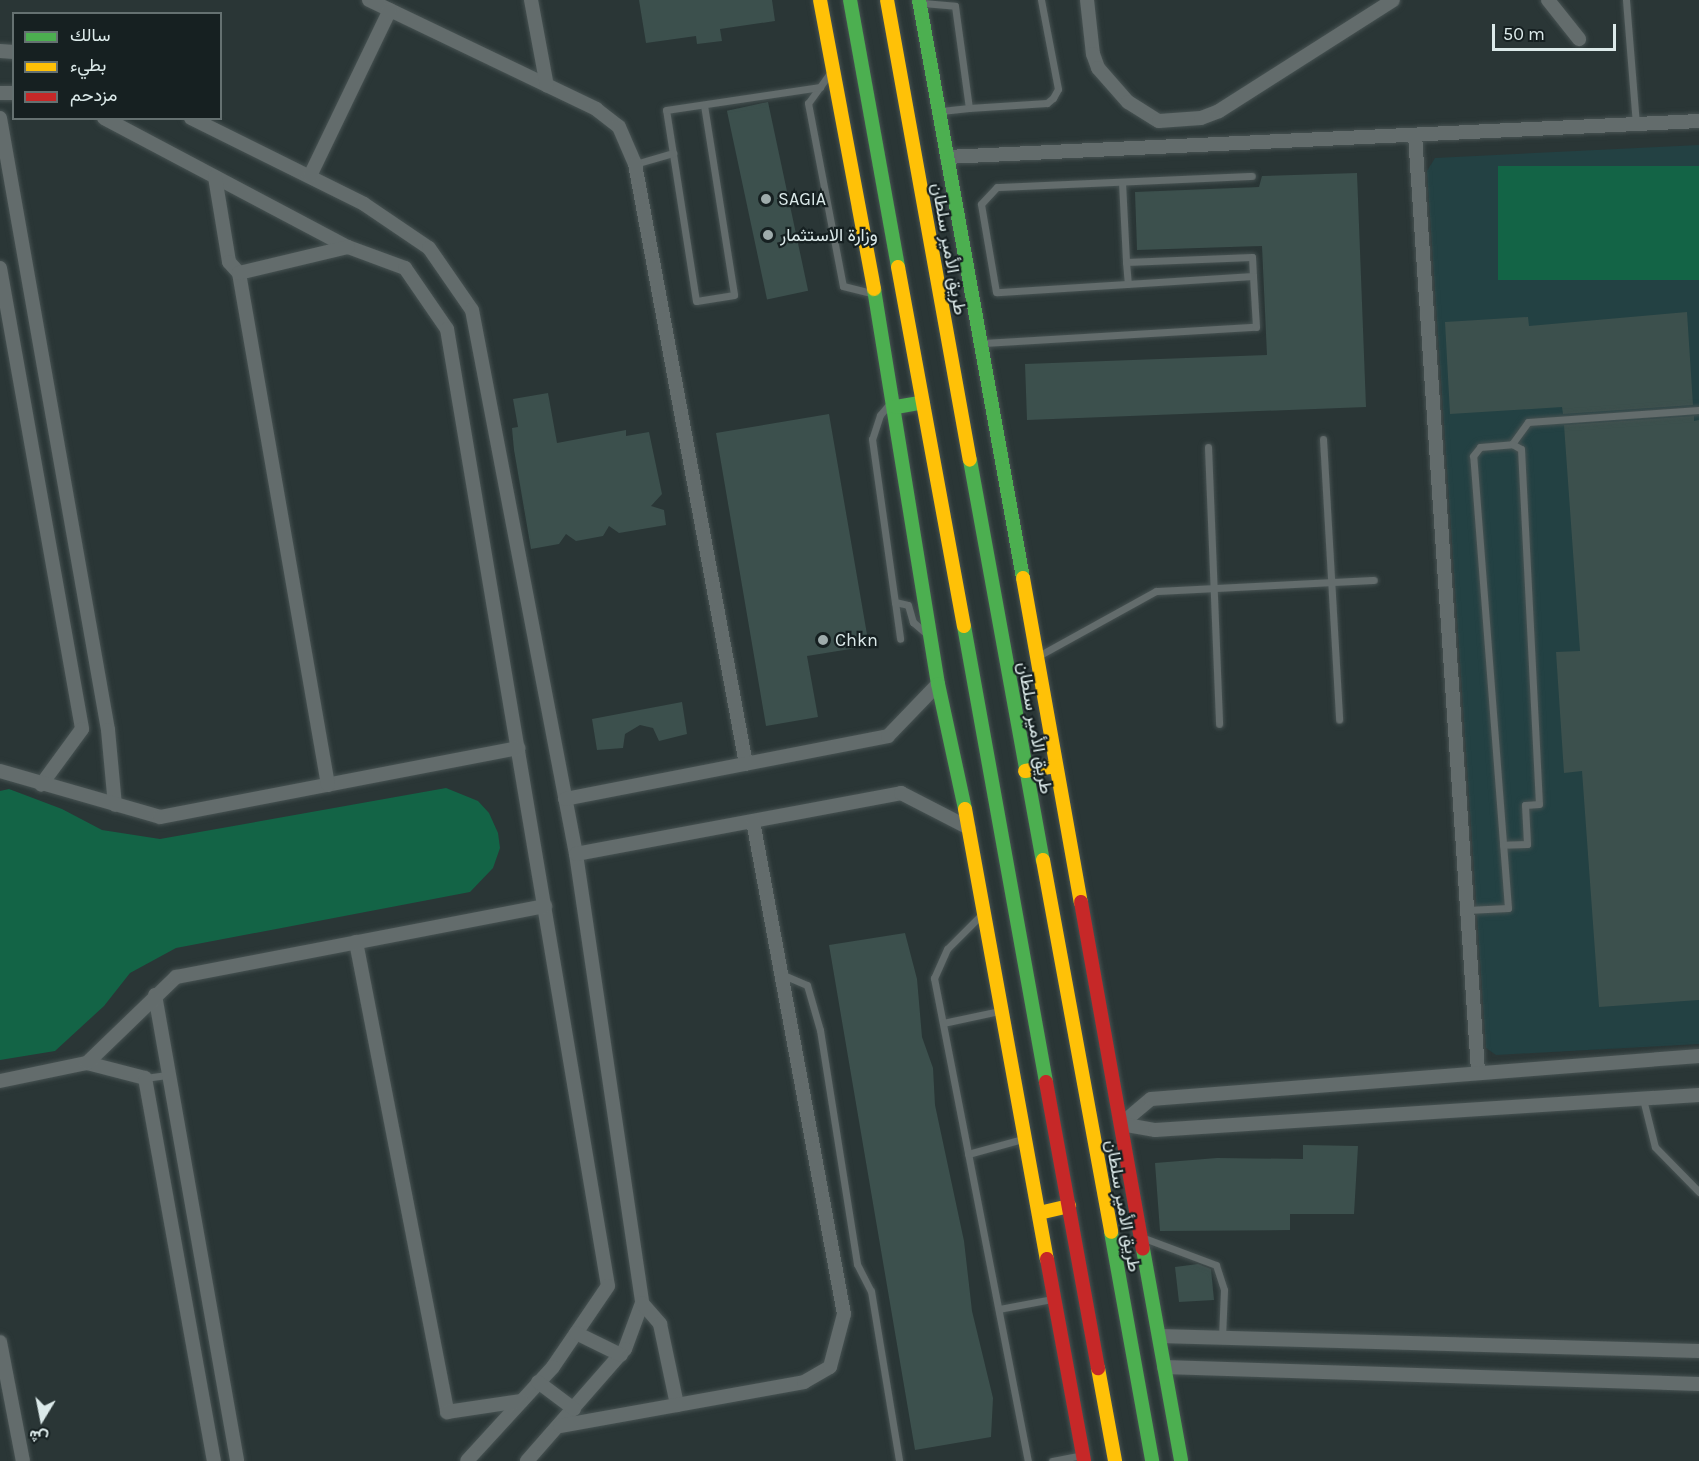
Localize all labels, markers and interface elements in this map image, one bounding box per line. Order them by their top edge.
legend [12,12,222,120]
scale bar [1495,12,1620,50]
text: 50 m [1503,23,1545,45]
text: سالك [70,24,110,46]
text: بطيء [70,54,106,76]
text: مزدحم [70,84,117,106]
street label: طريق الأمير سلطان [927,181,971,317]
place label: SAGIA [778,188,826,210]
marker: SAGIA [759,192,773,206]
place label: وزارة الاستثمار [780,224,878,246]
marker: وزارة الاستثمار [761,228,775,242]
place label: Chkn [835,629,878,651]
marker: Chkn [816,633,830,647]
street label: طريق الأمير سلطان [1013,660,1057,796]
street label: طريق الأمير سلطان [1101,1138,1145,1274]
north arrow [12,1389,72,1449]
text: ش [28,1426,50,1448]

